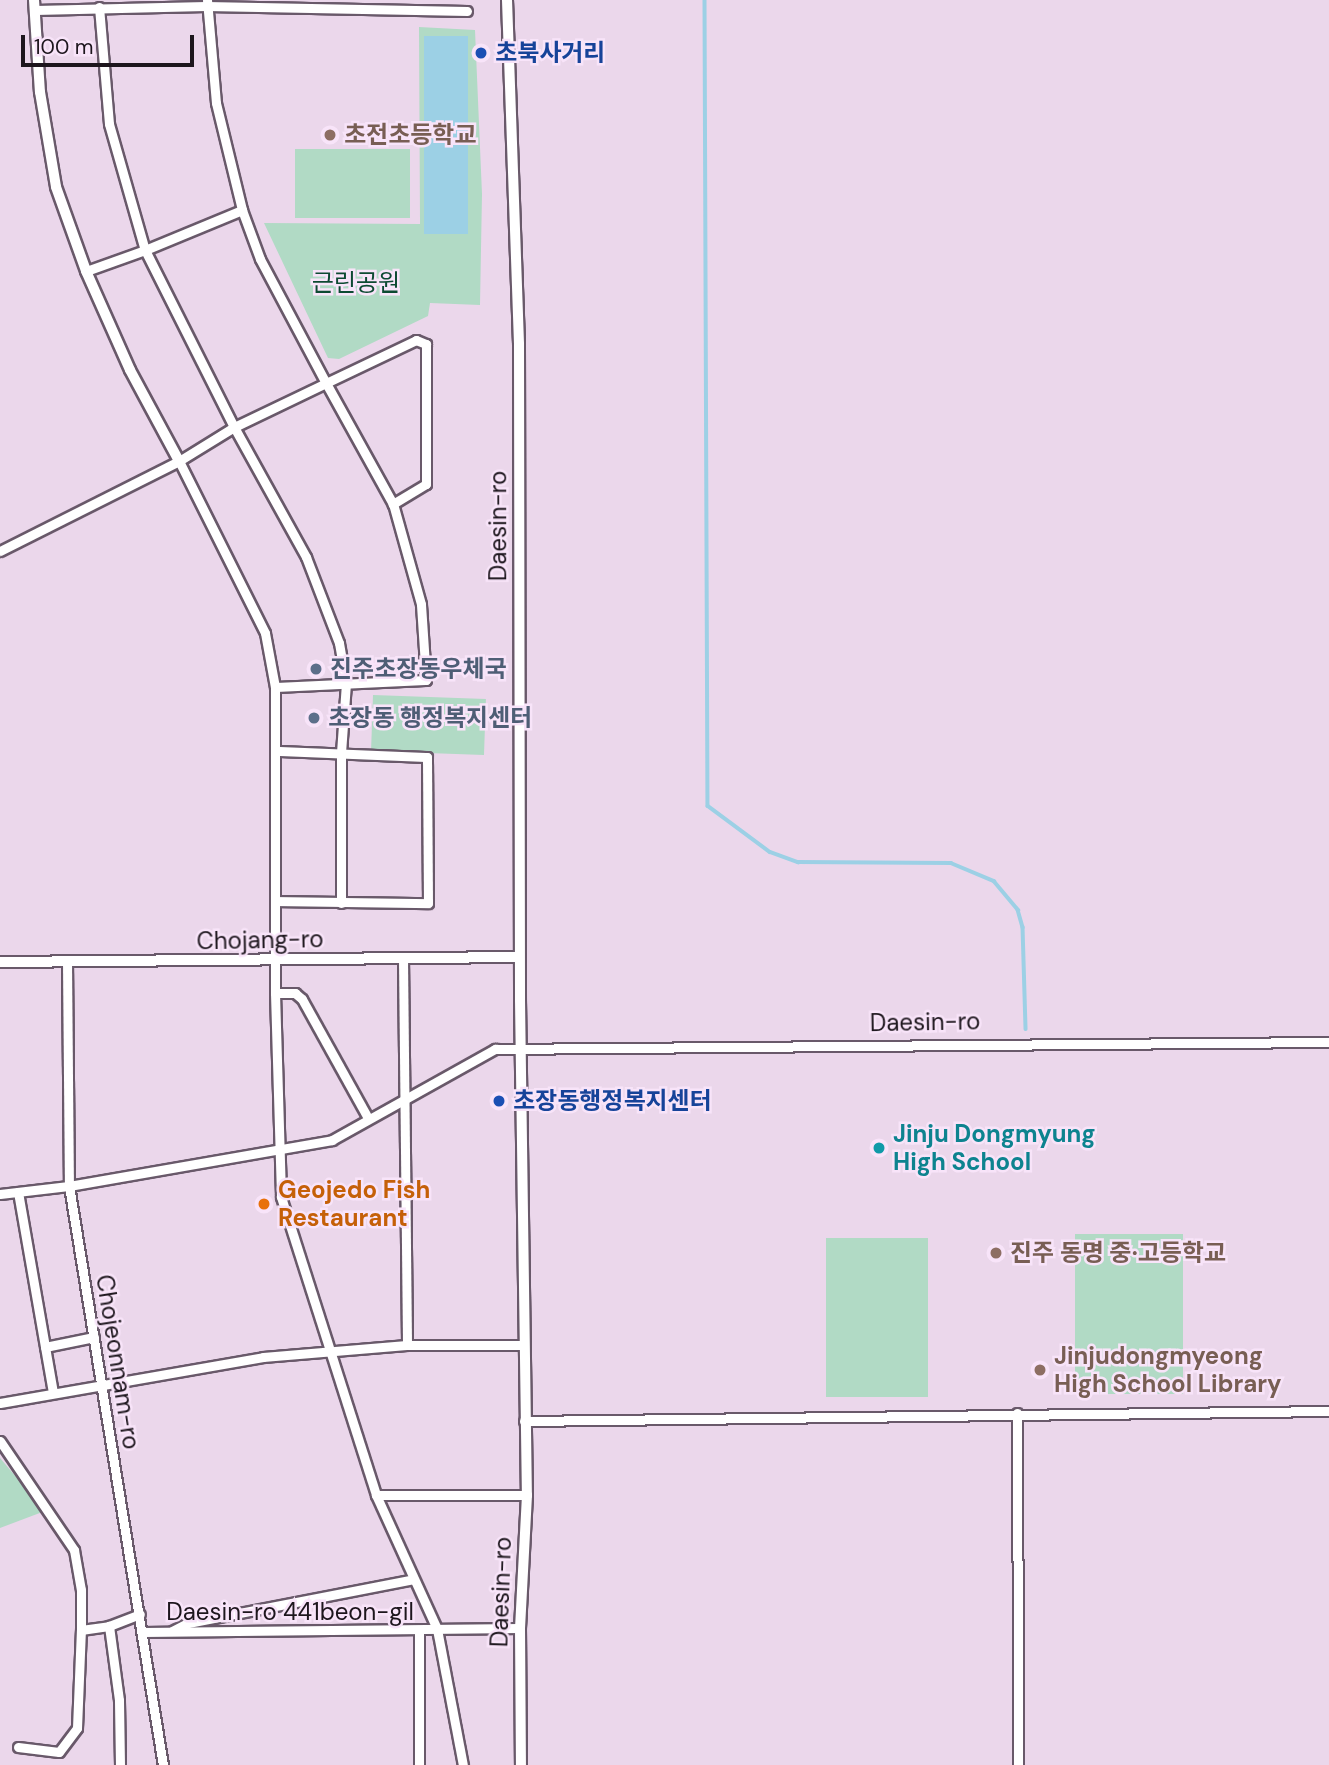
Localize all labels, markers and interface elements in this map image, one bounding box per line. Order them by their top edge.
scale bar [24,21,198,65]
text: 100 m [34,33,94,61]
place label: 초북사거리 [495,39,605,67]
marker: 초북사거리 [473,45,489,61]
place label: 초전초등학교 [344,121,476,149]
marker: 초전초등학교 [322,127,338,143]
park label: 근린공원 [312,269,400,297]
street label: Daesin-ro [484,471,512,581]
place label: 진주초장동우체국 [330,655,507,683]
marker: 진주초장동우체국 [308,661,324,677]
place label: 초장동 행정복지센터 [328,704,532,732]
marker: 초장동 행정복지센터 [306,710,322,726]
street label: Chojang-ro [196,924,324,956]
street label: Daesin-ro [870,1007,980,1037]
place label: 초장동행정복지센터 [513,1087,712,1115]
marker: 초장동행정복지센터 [491,1093,507,1109]
place label: Jinju Dongmyung High School [893,1120,1096,1176]
marker: Jinju Dongmyung High School [871,1140,887,1156]
place label: Geojedo Fish Restaurant [278,1176,430,1232]
marker: Geojedo Fish Restaurant [256,1196,272,1212]
place label: 진주 동명 중·고등학교 [1010,1239,1226,1267]
marker: 진주 동명 중·고등학교 [988,1245,1004,1261]
street label: Chojeonnam-ro [90,1273,146,1451]
place label: Jinjudongmyeong High School Library [1054,1342,1282,1398]
marker: Jinjudongmyeong High School Library [1032,1362,1048,1378]
street label: Daesin-ro [485,1536,517,1648]
street label: Daesin-ro 441beon-gil [166,1598,414,1626]

